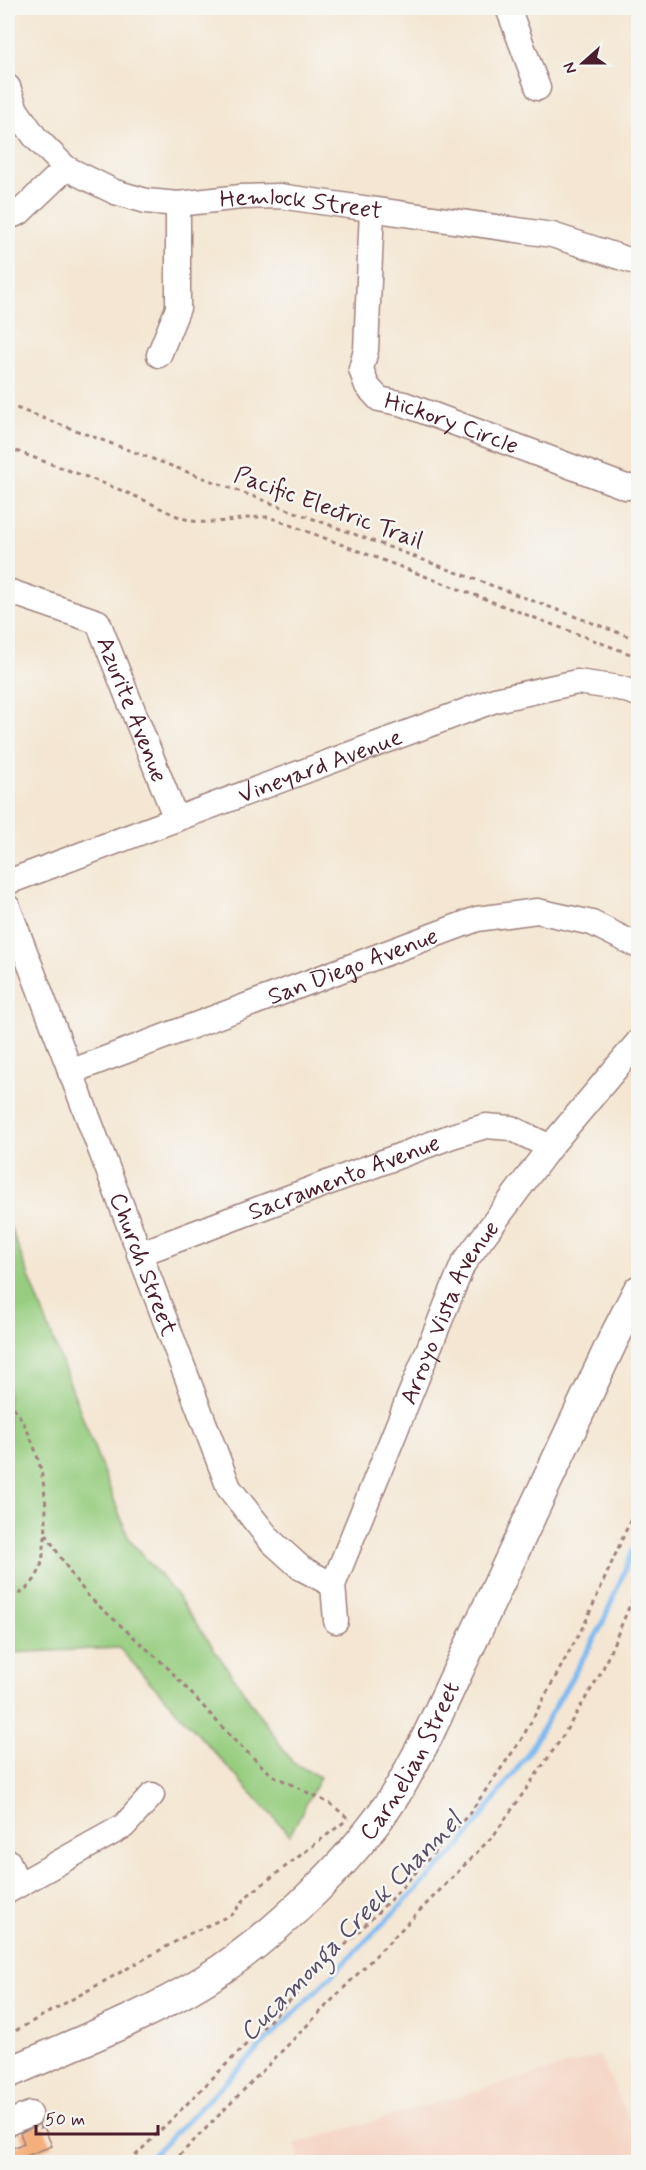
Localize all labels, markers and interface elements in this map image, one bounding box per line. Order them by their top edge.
north arrow [553,33,613,93]
text: N [559,59,582,77]
street label: Hemlock Street [218,182,384,228]
street label: Hickory Circle [382,386,523,462]
street label: Pacific Electric Trail [230,460,427,557]
street label: Azurite Avenue [88,632,174,787]
street label: Vineyard Avenue [234,722,407,812]
street label: San Diego Avenue [264,921,443,1013]
street label: Sacramento Avenue [244,1128,445,1228]
street label: Church Street [101,1188,184,1341]
street label: Arroyo Vista Avenue [394,1215,507,1409]
street label: Carnelian Street [353,1677,468,1847]
water label: Cucamonga Creek Channel [233,1804,473,2052]
scale bar [36,2098,158,2136]
text: 50 m [45,2108,85,2132]

